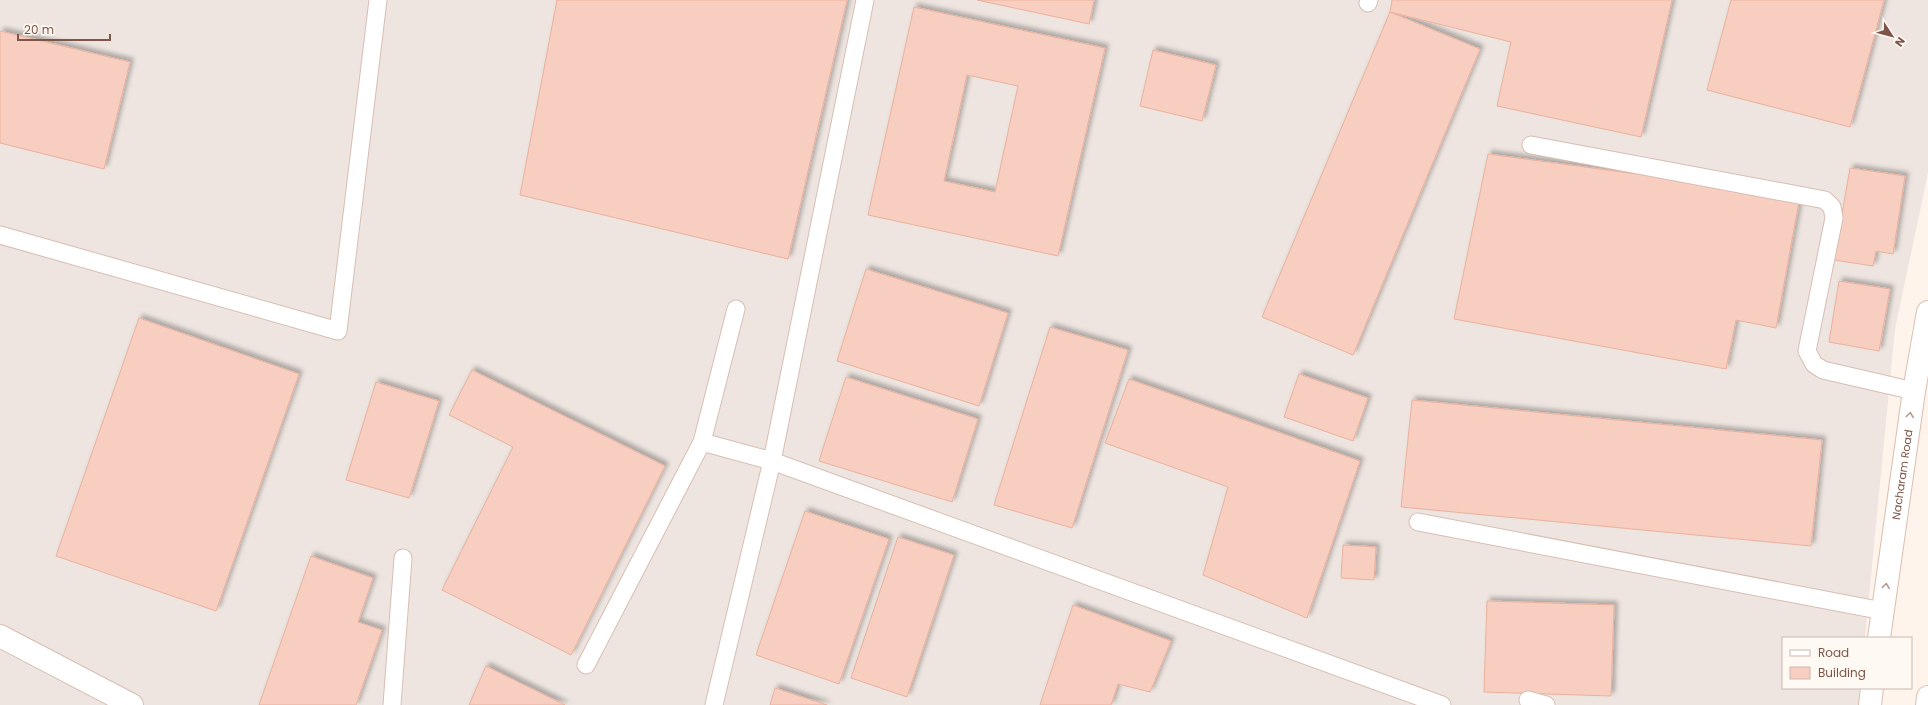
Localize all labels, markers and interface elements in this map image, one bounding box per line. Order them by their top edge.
scale bar [18,16,110,42]
north arrow [1872,16,1912,56]
text: 20 m [24,21,54,38]
text: N [1891,34,1909,50]
one-way arrow [1905,412,1914,418]
street label: Nacharam Road [1888,429,1916,521]
one-way arrow [1881,582,1890,589]
legend [1782,637,1912,689]
text: Road [1818,644,1849,661]
text: Building [1818,664,1866,681]

